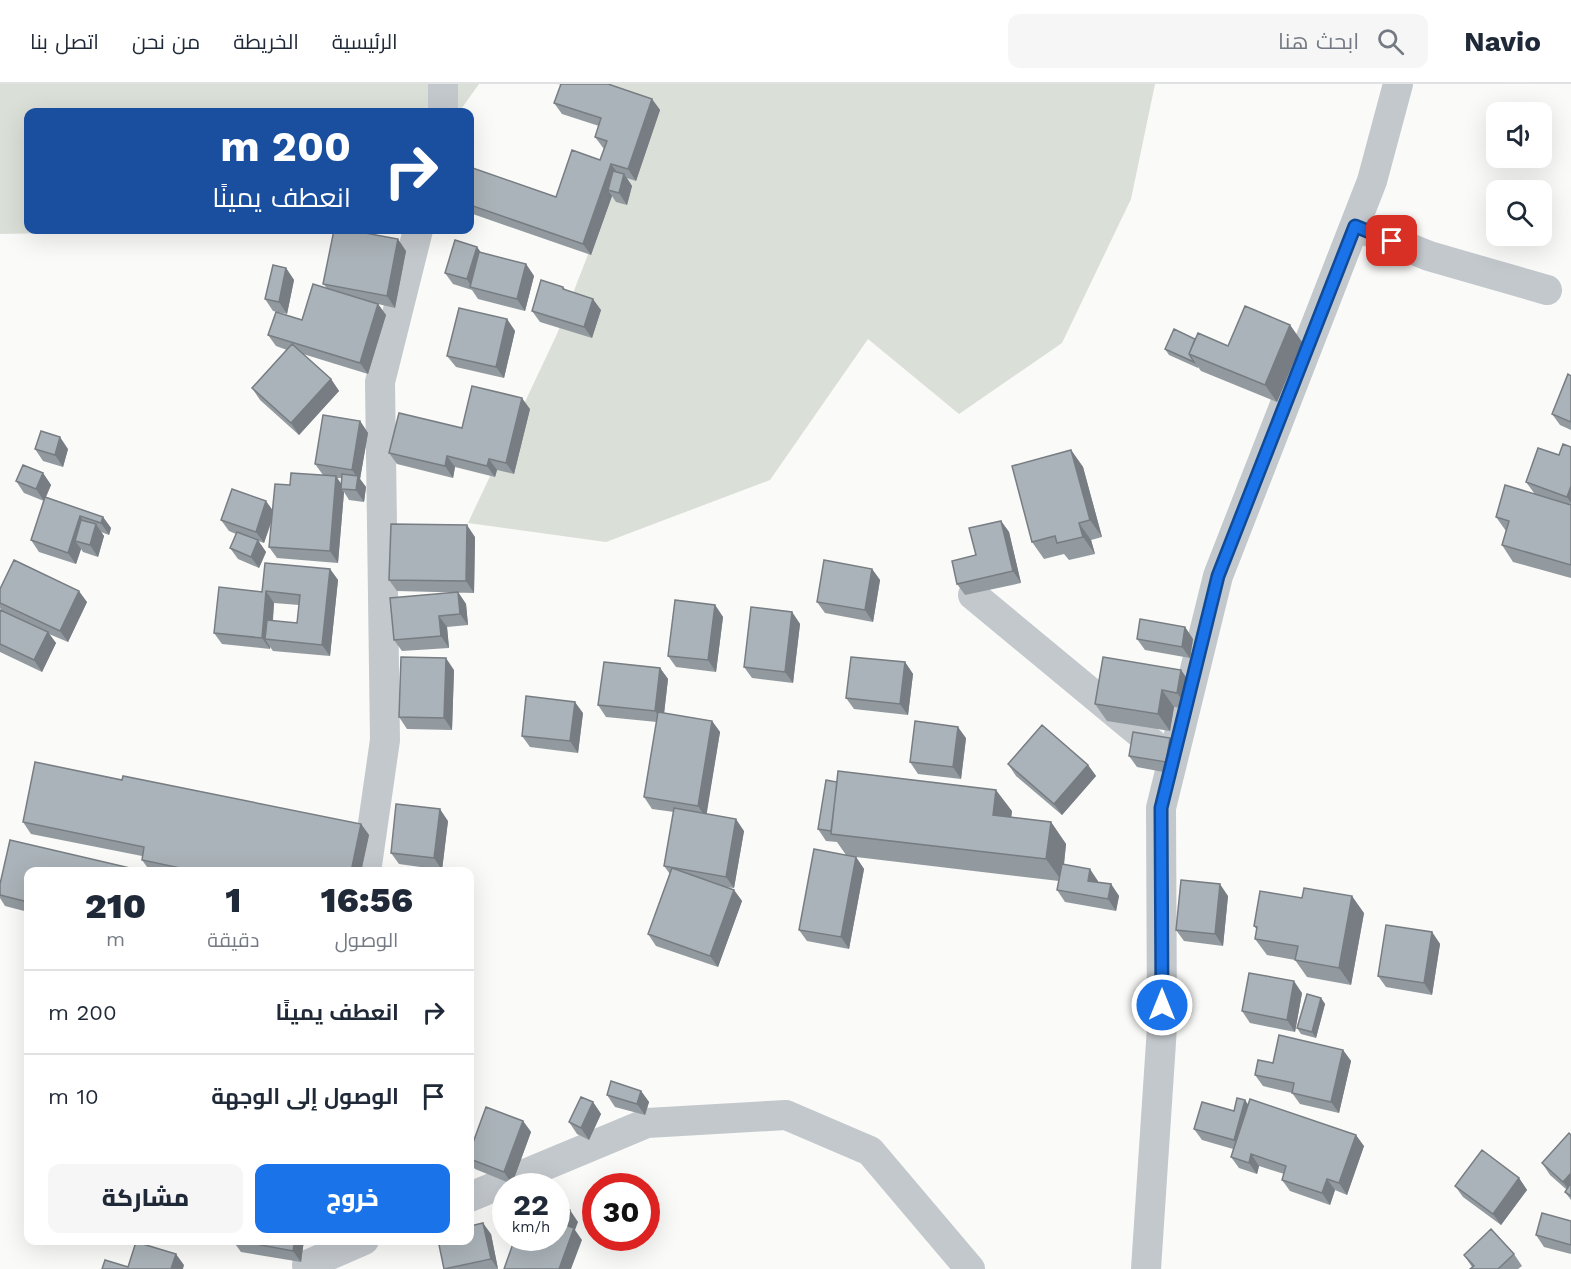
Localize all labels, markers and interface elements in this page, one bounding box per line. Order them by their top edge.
search box [1008,14,1428,68]
icon: search [1374,25,1407,58]
text: Navio [1464,25,1541,58]
text: اتصل بنا [30,29,99,54]
text: من نحن [132,29,200,54]
text: الخريطة [233,29,299,54]
text: الرئيسية [332,29,398,54]
text: ابحث هنا [1278,29,1359,54]
map controls [1486,102,1552,246]
button: sound [1486,102,1552,168]
text: 200 m [220,122,351,171]
icon: right [372,132,450,210]
button: search [1486,180,1552,246]
text: انعطف يمينًا [212,182,351,214]
pin [1366,215,1417,266]
icon: arrive [1375,224,1408,257]
text: 1 [225,879,241,921]
text: 16:56 [320,879,413,921]
text: 210 [85,885,146,927]
text: m [106,927,125,951]
text: دقيقة [207,928,259,952]
text: الوصول [335,928,399,952]
position arrow [1130,973,1194,1037]
icon: right [417,996,450,1029]
text: 200 m [48,1000,117,1025]
text: انعطف يمينًا [275,1000,399,1025]
icon: arrive [417,1080,450,1113]
text: 10 m [48,1084,99,1109]
text: الوصول إلى الوجهة [211,1084,399,1109]
button: مشاركة [48,1164,243,1233]
button: خروج [255,1164,450,1233]
speed limit sign: 30 [582,1173,660,1251]
text: 22 [513,1187,549,1222]
text: km/h [512,1218,550,1236]

